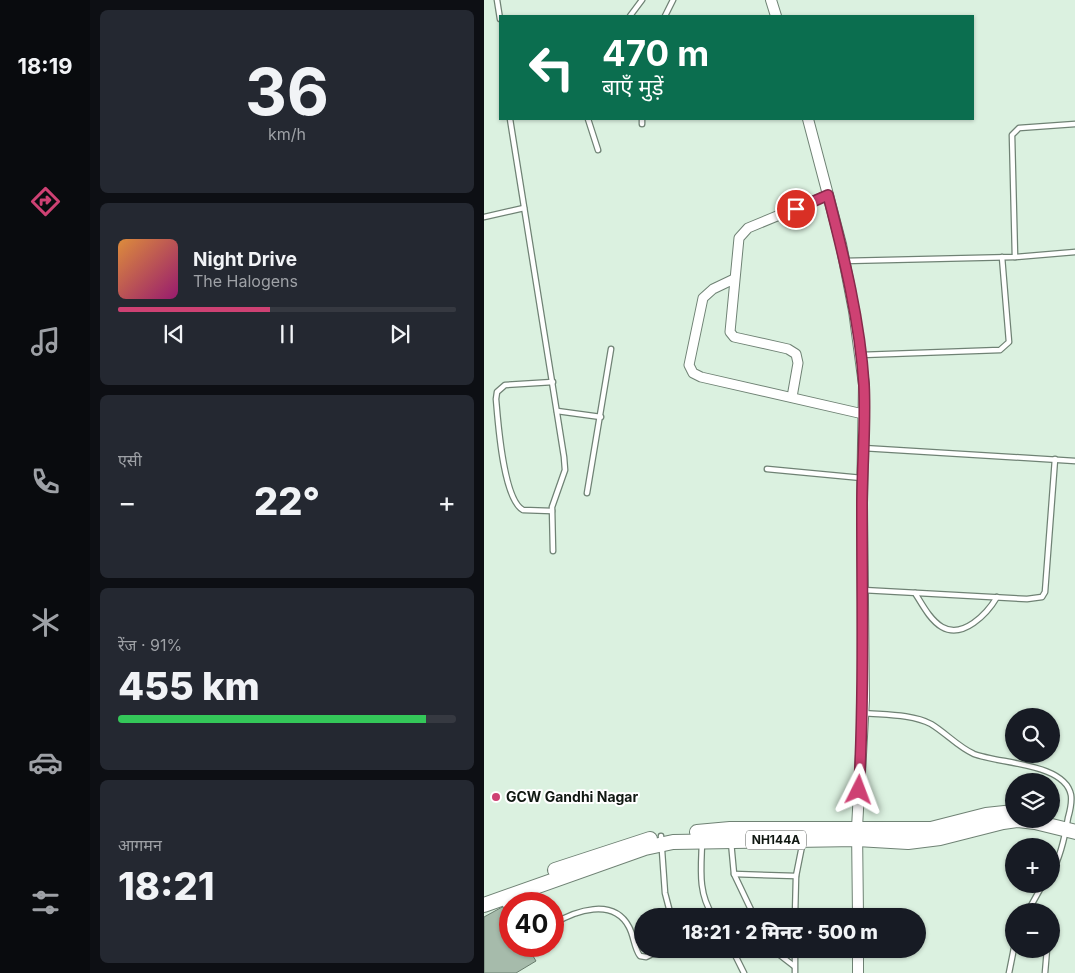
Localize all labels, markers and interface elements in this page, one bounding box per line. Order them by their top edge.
text: 470 m [602,32,709,74]
icon: left [519,35,584,100]
text: 36 [245,52,329,131]
text: 18:19 [18,53,72,79]
text: बाएँ मुड़ें [602,74,664,100]
text: km/h [268,124,306,144]
icon: directions [28,184,63,219]
pin [775,188,817,230]
icon: arrive [782,195,810,223]
text: Night Drive [193,248,297,271]
text: The Halogens [193,271,298,291]
icon: previous [160,320,188,348]
icon: pause [273,320,301,348]
icon: next [386,320,414,348]
icon: music [28,324,63,359]
text: एसी [118,450,142,470]
icon: phone [28,464,63,499]
text: 22° [254,478,320,524]
text: − [118,485,137,519]
text: + [437,485,456,519]
icon: climate [28,605,63,640]
text: रेंज · 91% [118,635,182,655]
text: 455 km [118,663,260,709]
map controls [1005,708,1060,958]
button: search [1005,708,1060,763]
icon: car [28,745,63,780]
position arrow [832,763,884,815]
button: layers [1005,773,1060,828]
place label: GCW Gandhi Nagar [506,788,638,805]
marker: GCW Gandhi Nagar [490,791,502,803]
road number: NH144A [746,830,806,850]
text: आगमन [118,835,162,855]
button: + [1005,838,1060,893]
text: 18:21 [118,863,214,909]
icon: filters [28,885,63,920]
speed limit sign: 40 [499,892,564,957]
button: − [1005,903,1060,958]
text: 18:21 · 2 मिनट · 500 m [682,921,878,944]

